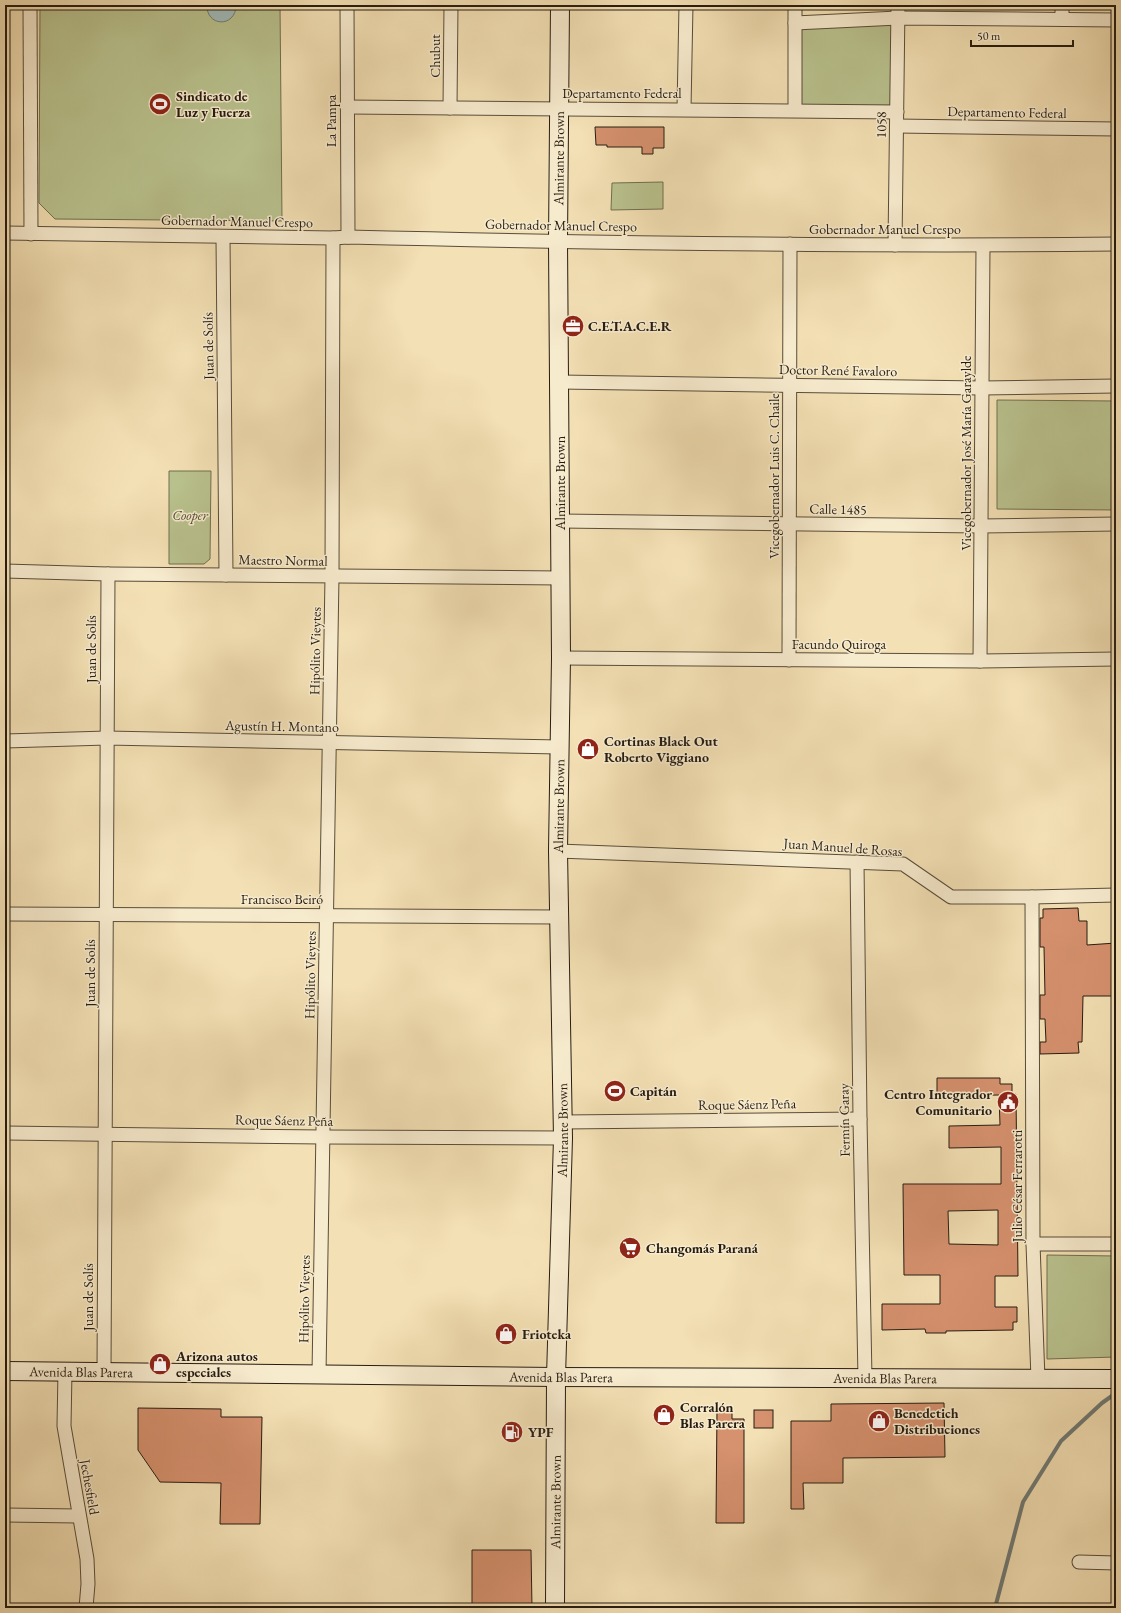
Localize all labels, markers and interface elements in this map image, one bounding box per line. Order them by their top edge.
scale bar [971,22,1073,48]
text: 50 m [977,28,1001,44]
street label: Chubut [426,34,444,78]
street label: Departamento Federal [562,84,682,102]
place label: Sindicato de Luz y Fuerza [176,87,251,121]
sports icon: Sindicato de Luz y Fuerza [147,91,173,117]
street label: La Pampa [322,94,340,147]
street label: Departamento Federal [947,102,1067,122]
street label: Almirante Brown [549,110,568,206]
street label: 1058 [872,111,890,139]
street label: Gobernador Manuel Crespo [161,211,313,231]
street label: Gobernador Manuel Crespo [485,215,637,235]
street label: Gobernador Manuel Crespo [809,220,961,238]
street label: Juan de Solís [198,311,218,381]
office icon: C.E.T.A.C.E.R [560,313,586,339]
place label: C.E.T.A.C.E.R [588,317,672,335]
street label: Vicegobernador José María Garaylde [957,355,975,551]
street label: Doctor René Favaloro [779,360,897,380]
street label: Vicegobernador Luis C. Chaile [765,393,783,559]
street label: Almirante Brown [551,435,569,531]
street label: Calle 1485 [809,500,867,518]
park label: Cooper [172,506,209,524]
street label: Maestro Normal [238,550,328,570]
street label: Hipólito Vieytes [305,606,325,695]
street label: Juan de Solís [82,615,100,684]
street label: Facundo Quiroga [792,635,887,653]
street label: Agustín H. Montano [224,716,339,736]
place label: Cortinas Black Out Roberto Viggiano [604,732,718,766]
shop icon: Cortinas Black Out Roberto Viggiano [575,736,601,762]
street label: Almirante Brown [549,758,568,855]
street label: Juan Manuel de Rosas [782,834,904,860]
street label: Francisco Beiró [241,890,323,908]
street label: Hipólito Vieytes [300,930,320,1019]
street label: Juan de Solís [81,939,99,1008]
sports icon: Capitán [602,1078,628,1104]
street label: Almirante Brown [553,1082,572,1179]
place label: Capitán [630,1082,677,1100]
street label: Fermín Garay [834,1082,854,1157]
place label: Centro Integrador Comunitario [884,1085,992,1119]
public building icon: Centro Integrador Comunitario [995,1089,1021,1115]
street label: Roque Sáenz Peña [698,1094,797,1114]
street label: Roque Sáenz Peña [235,1110,334,1130]
street label: Julio César Ferrarotti [1008,1129,1026,1243]
supermarket icon: Changomás Paraná [617,1235,643,1261]
place label: Changomás Paraná [646,1239,759,1257]
street label: Hipólito Vieytes [294,1254,314,1343]
street label: Juan de Solís [79,1263,97,1332]
shop icon: Frioteka [493,1321,519,1347]
place label: Frioteka [522,1325,572,1343]
place label: Arizona autos especiales [175,1347,258,1381]
shop icon: Arizona autos especiales [147,1351,173,1377]
street label: Avenida Blas Parera [28,1362,133,1381]
street label: Avenida Blas Parera [508,1367,613,1386]
street label: Avenida Blas Parera [832,1369,937,1387]
place label: Corralón Blas Parera [680,1398,746,1432]
shop icon: Corralón Blas Parera [651,1402,677,1428]
place label: Benedetich Distribuciones [894,1404,980,1438]
shop icon: Benedetich Distribuciones [866,1408,892,1434]
fuel station icon: YPF [499,1419,525,1445]
place label: YPF [528,1423,554,1441]
street label: Almirante Brown [546,1454,565,1550]
street label: Jechesfield [76,1457,104,1517]

